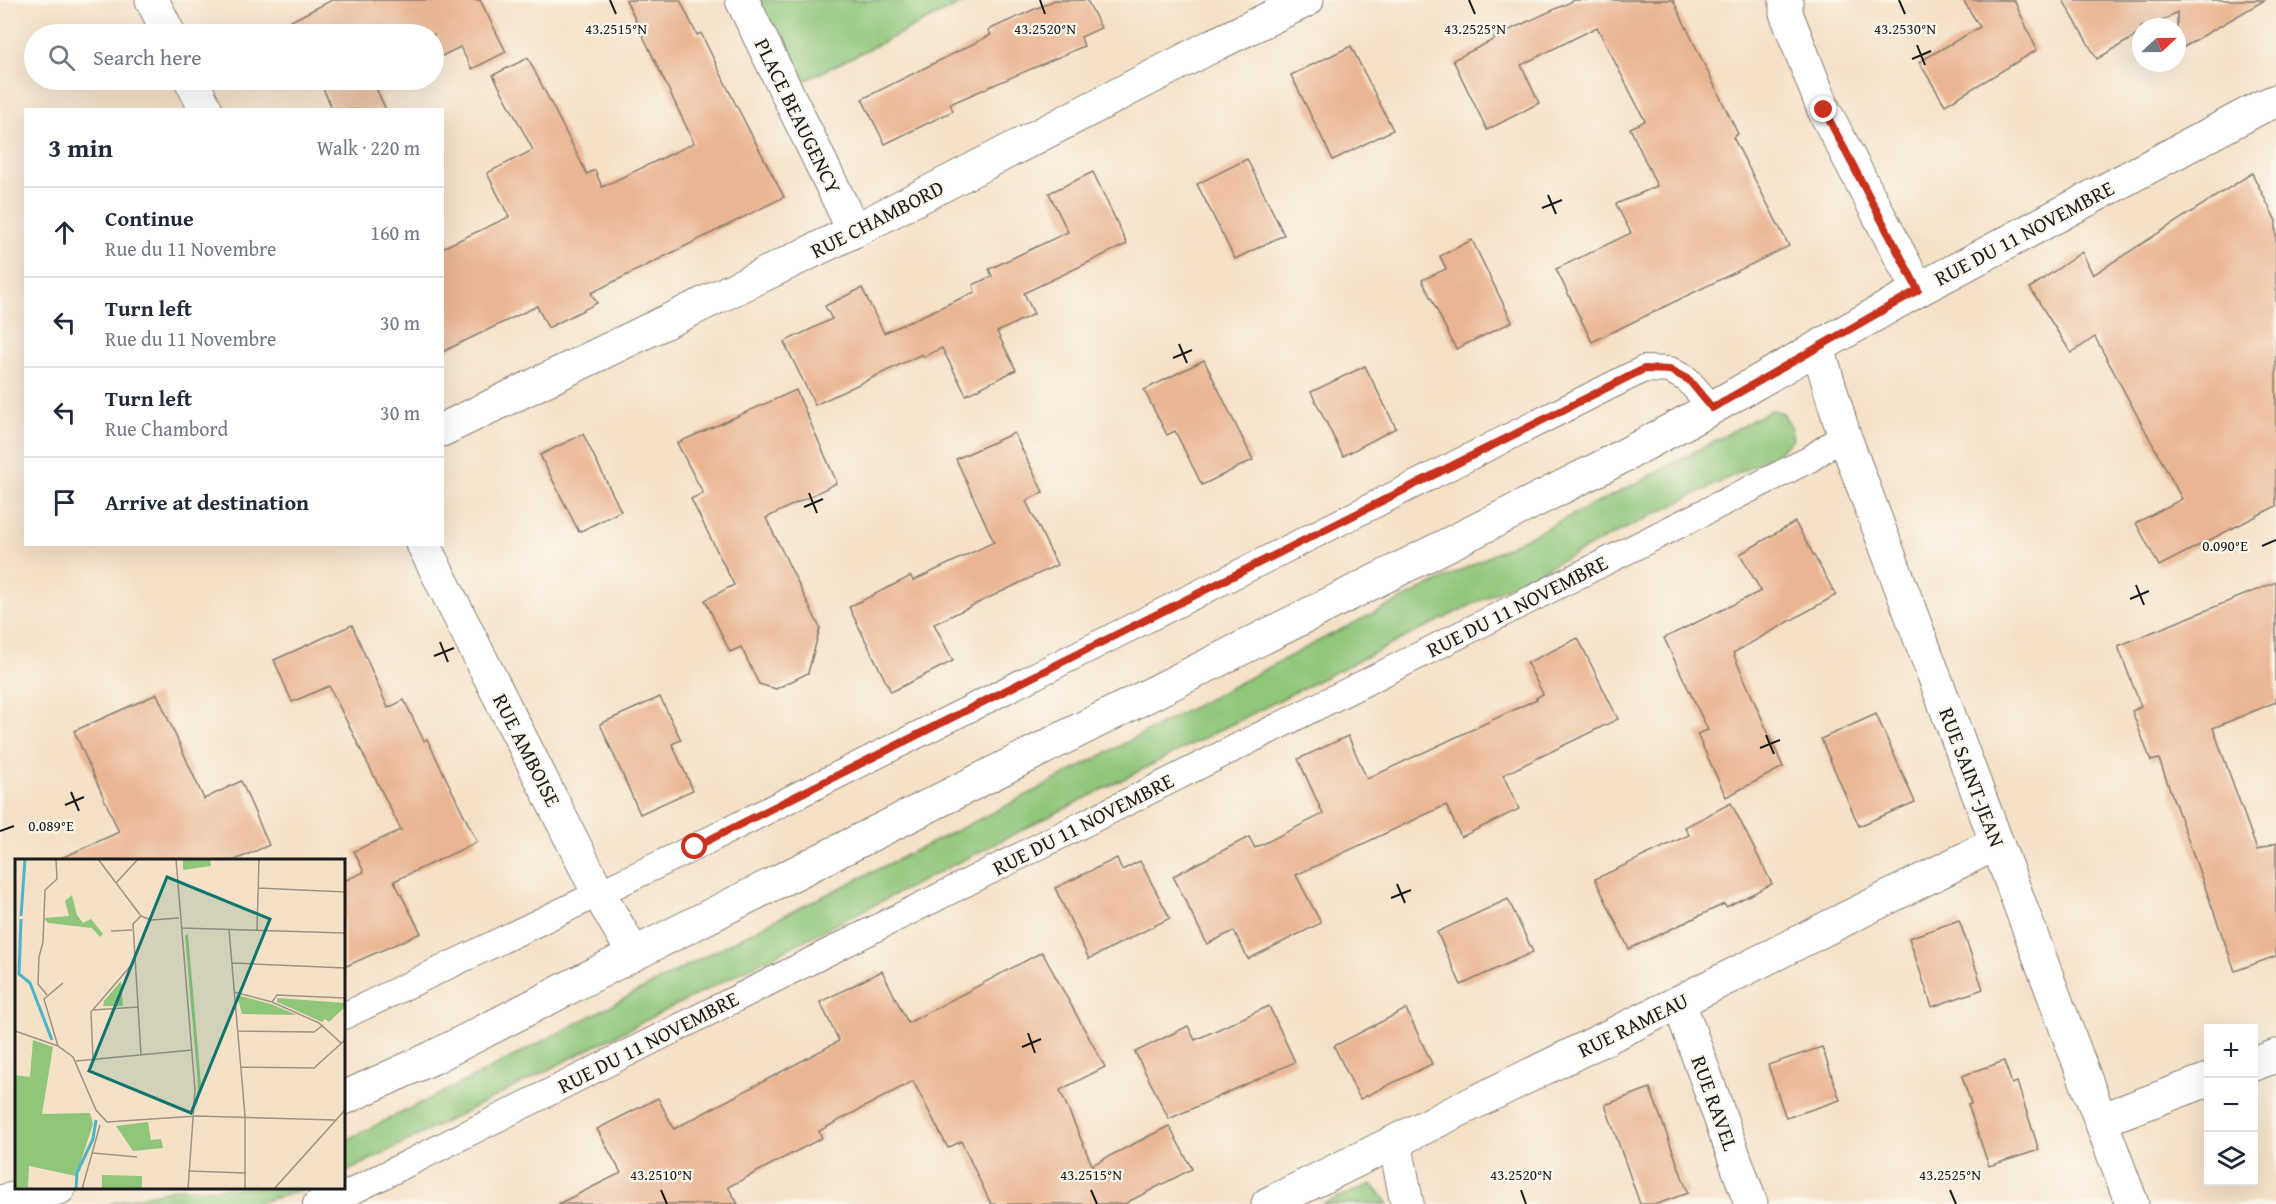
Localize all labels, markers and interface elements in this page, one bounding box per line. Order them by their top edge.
text: 43.2515°N [585,18,647,39]
text: 43.2520°N [1014,18,1076,39]
text: 43.2525°N [1444,18,1506,39]
text: 43.2530°N [1874,18,1936,39]
north arrow [2132,18,2186,72]
search box [24,24,444,90]
street label: PLACE BEAUGENCY [747,33,849,199]
icon: search [45,41,78,74]
text: Search here [93,41,202,73]
route end [1810,96,1836,122]
text: 3 min [48,128,113,167]
text: Walk · 220 m [317,133,420,162]
street label: RUE CHAMBORD [805,172,949,266]
street label: RUE DU 11 NOVEMBRE [1929,172,2120,293]
text: Continue [105,202,194,234]
icon: ahead [48,216,81,249]
text: 160 m [370,218,420,247]
text: Rue du 11 Novembre [105,234,276,263]
text: Turn left [105,292,192,324]
icon: left [48,306,81,339]
text: 30 m [380,308,420,337]
text: Rue du 11 Novembre [105,324,276,353]
text: Turn left [105,382,192,414]
icon: left [48,396,81,429]
text: 30 m [380,398,420,427]
text: Rue Chambord [105,414,228,443]
icon: arrive [48,486,81,519]
text: Arrive at destination [105,486,309,518]
text: 0.090°E [2202,535,2248,556]
street label: RUE DU 11 NOVEMBRE [1421,547,1613,665]
street label: RUE AMBOISE [485,688,569,812]
street label: RUE SAINT-JEAN [1931,703,2013,851]
street label: RUE DU 11 NOVEMBRE [987,765,1179,883]
text: 0.089°E [28,815,74,836]
route start [681,833,707,859]
inset map [15,859,345,1189]
street label: RUE DU 11 NOVEMBRE [552,983,744,1101]
street label: RUE RAMEAU [1572,985,1694,1065]
map controls [2204,1024,2258,1186]
button: + [2204,1024,2258,1078]
street label: RUE RAVEL [1684,1051,1746,1155]
button: − [2204,1078,2258,1132]
button: layers [2204,1132,2258,1186]
text: 43.2510°N [630,1164,692,1185]
text: 43.2515°N [1060,1164,1122,1185]
text: 43.2520°N [1490,1164,1552,1185]
text: 43.2525°N [1919,1164,1981,1185]

